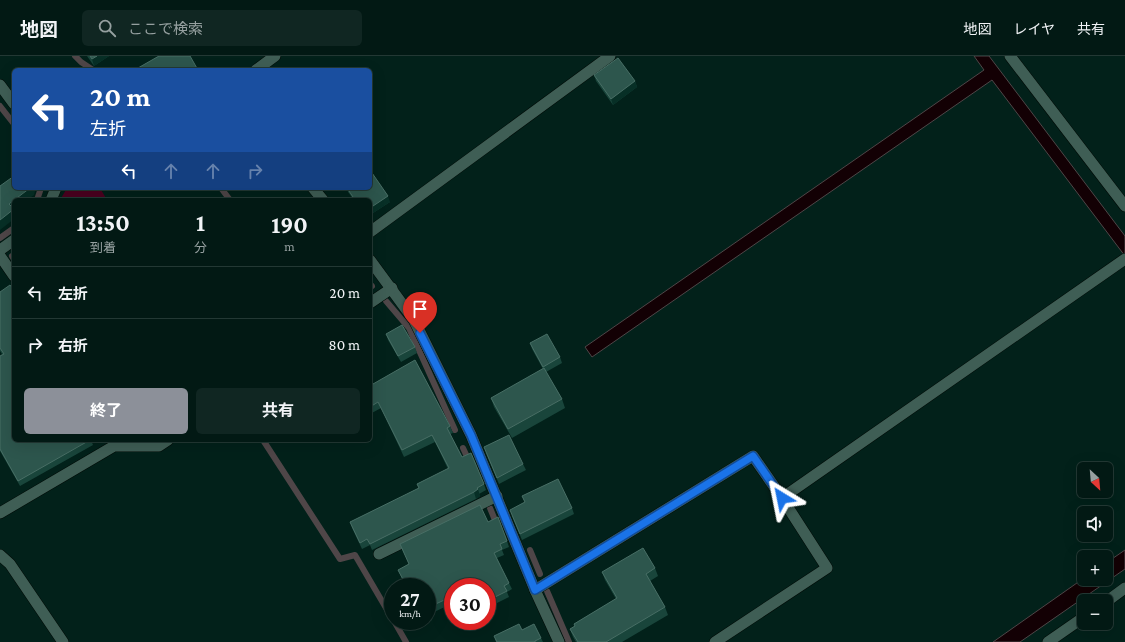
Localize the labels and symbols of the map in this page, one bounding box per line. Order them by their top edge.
pin [403,292,437,333]
north arrow [1077,462,1113,498]
position arrow [761,477,803,519]
speed limit sign: 30 [444,578,496,630]

